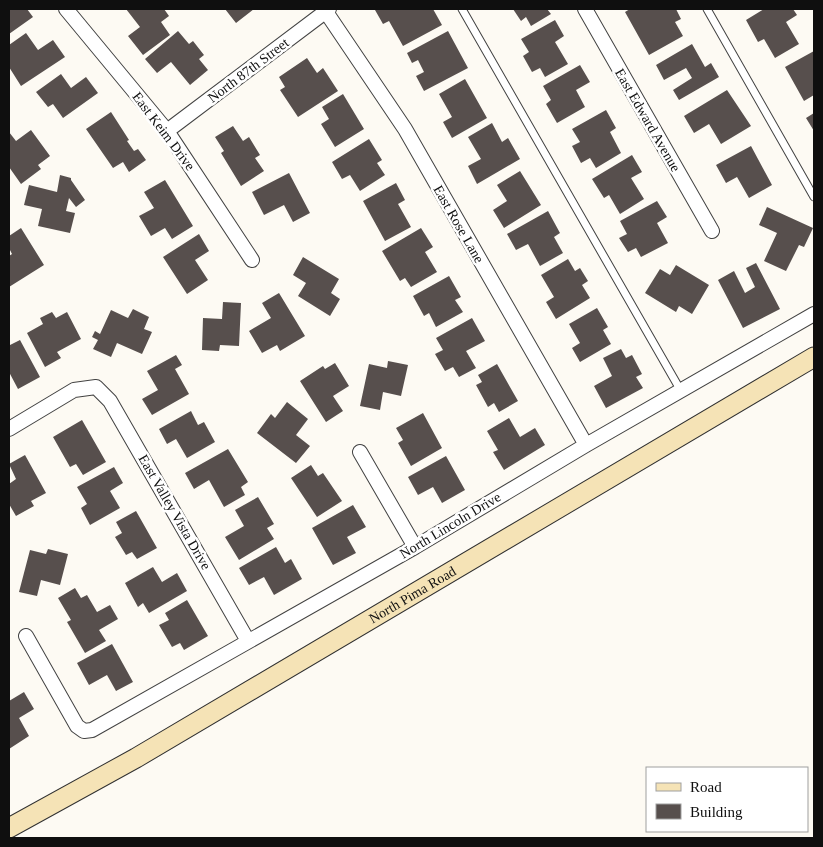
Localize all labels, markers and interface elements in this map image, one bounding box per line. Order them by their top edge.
street label: North 87th Street [205,35,292,106]
street label: East Edward Avenue [612,66,683,174]
street label: East Keim Drive [129,89,198,173]
street label: East Rose Lane [430,183,487,266]
street label: East Valley Vista Drive [135,452,214,572]
street label: North Lincoln Drive [397,489,503,561]
street label: North Pima Road [367,564,459,626]
legend [646,767,808,832]
text: Road [690,779,722,795]
text: Building [690,804,743,820]

